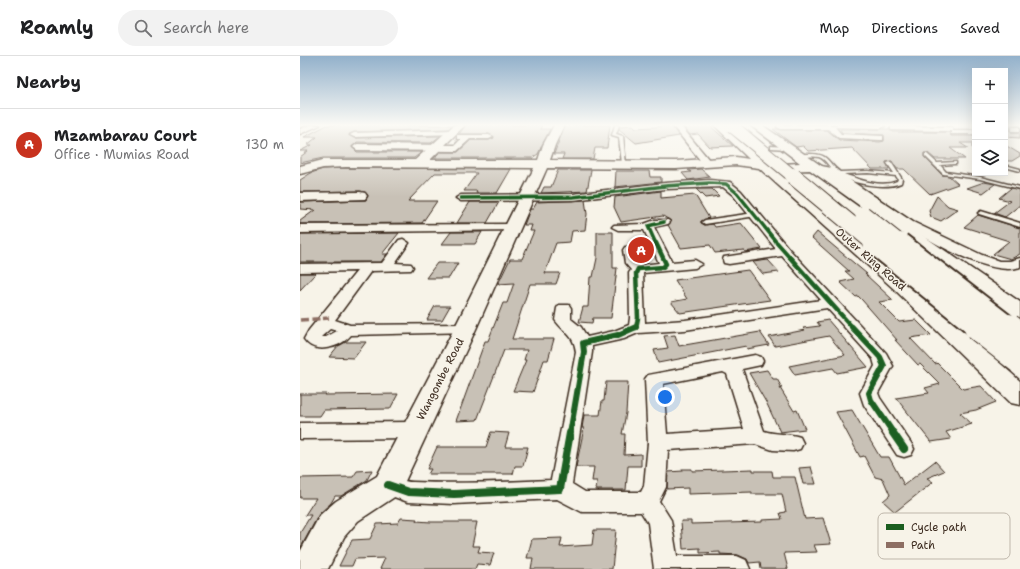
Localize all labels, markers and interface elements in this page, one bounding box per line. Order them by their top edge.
search box [118,10,398,46]
text: Roamly [20,15,94,40]
icon: search [132,17,154,39]
text: Search here [164,18,249,38]
text: Map [820,19,850,37]
text: Directions [872,19,938,37]
text: Saved [960,19,1000,37]
map controls [972,68,1008,176]
button: + [972,68,1008,104]
text: Nearby [16,71,81,93]
button: − [972,104,1008,140]
text: Mzambarau Court [54,126,197,146]
text: A [24,136,34,153]
text: 130 m [246,136,284,153]
button: layers [972,140,1008,176]
text: Office · Mumias Road [54,146,189,163]
street label: Outer Ring Road [832,225,909,294]
pin: A [628,235,654,265]
street label: Wangombe Road [413,336,468,423]
your location [655,387,675,407]
legend [878,513,1010,559]
text: Cycle path [911,520,967,535]
text: Path [911,538,935,553]

